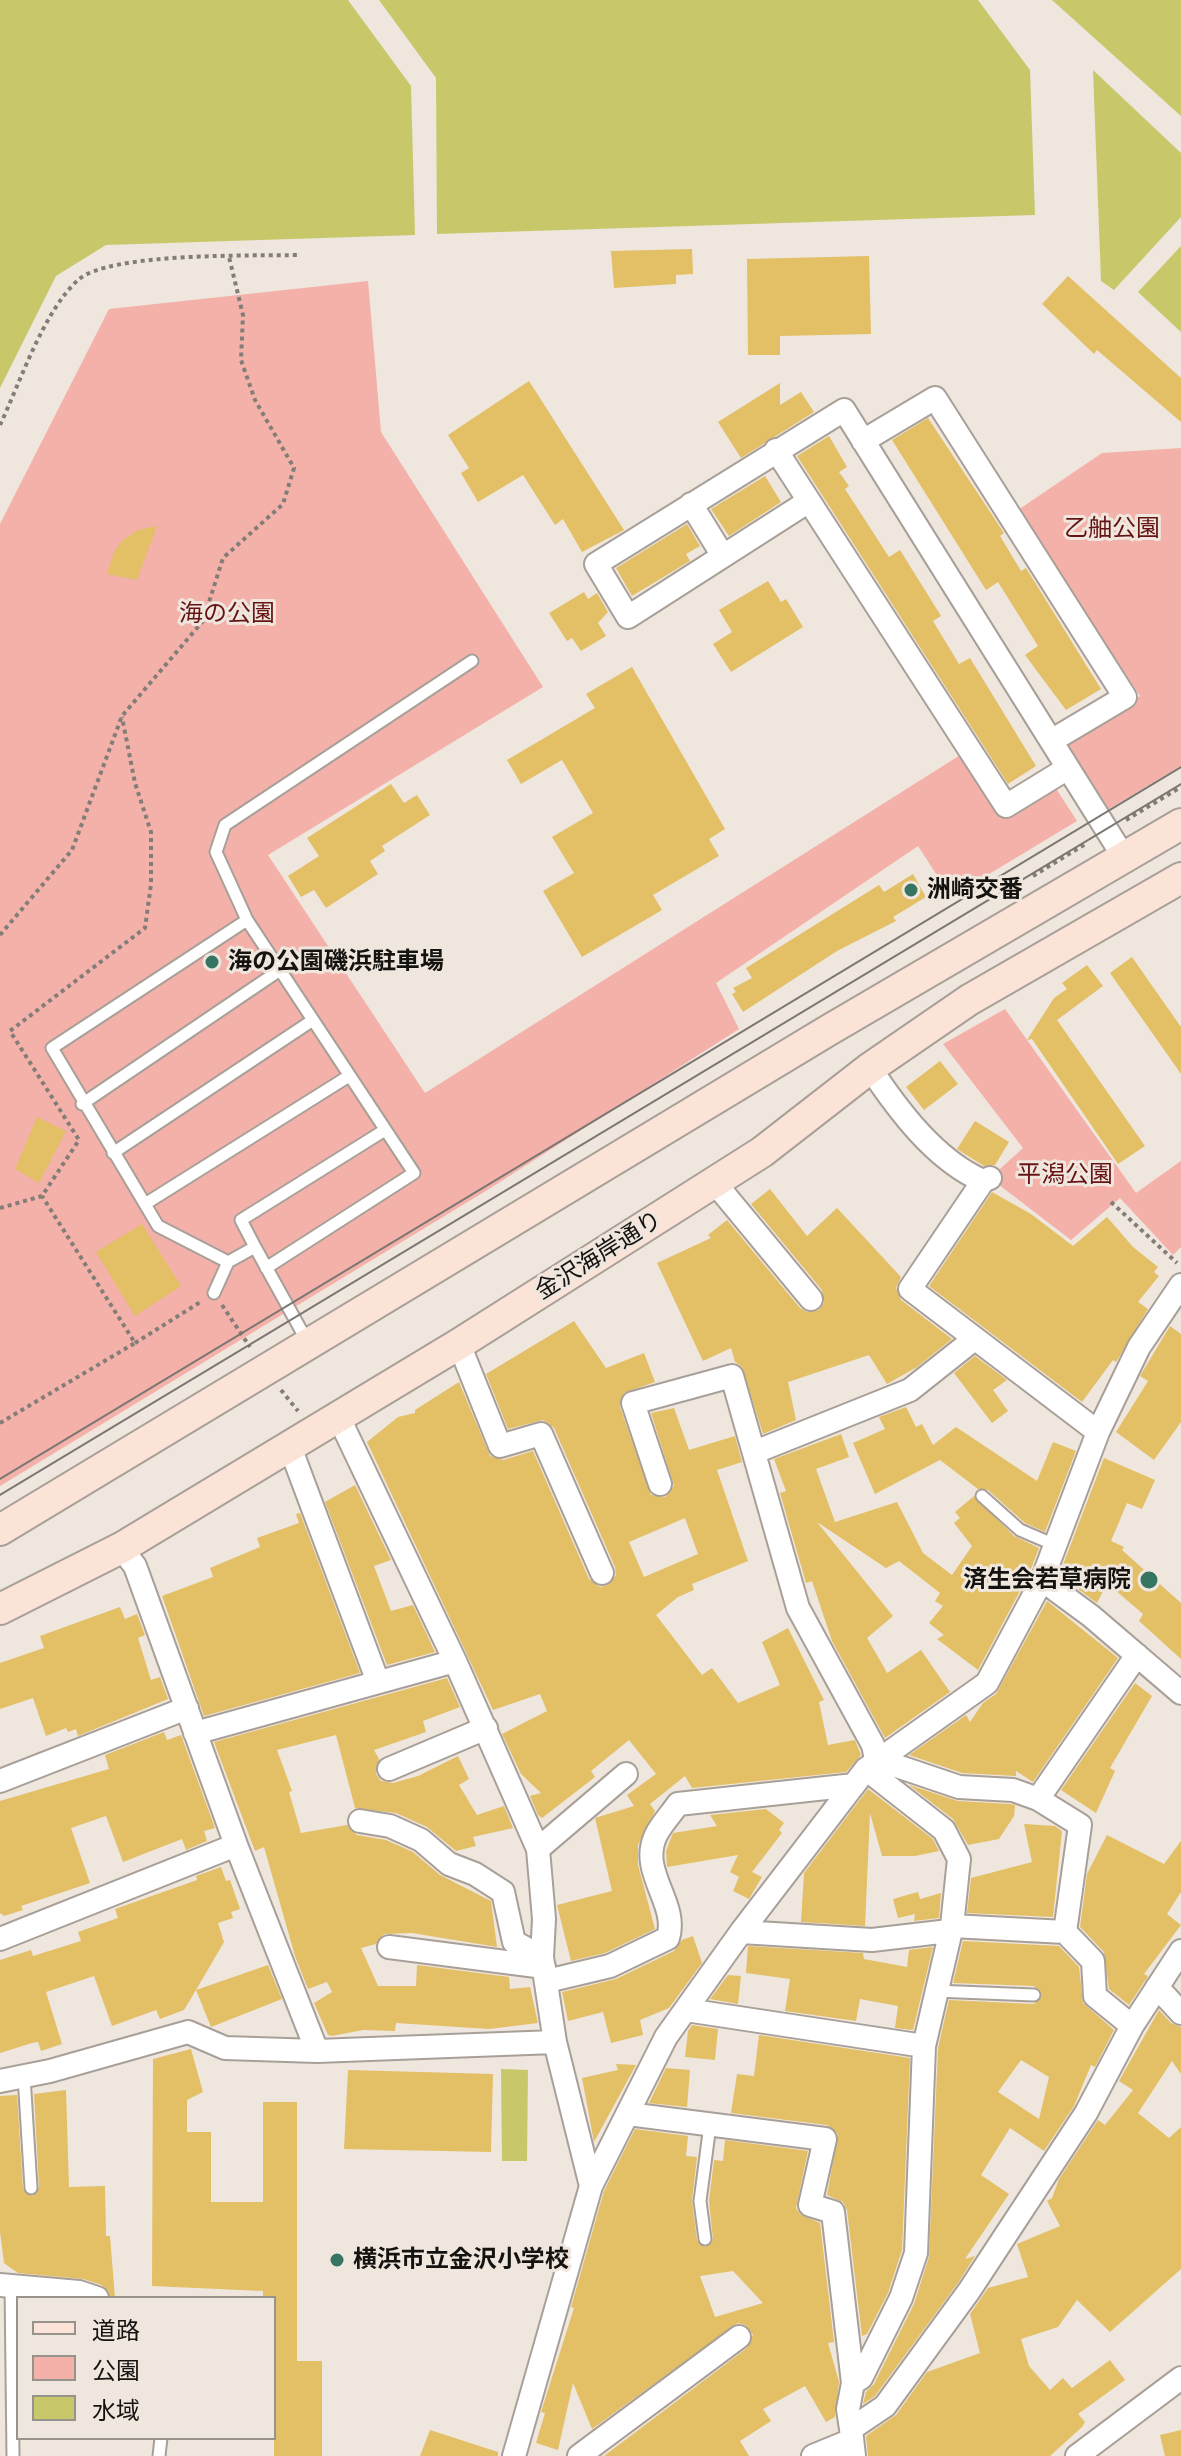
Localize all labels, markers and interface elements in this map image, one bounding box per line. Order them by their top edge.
park label: 乙舳公園 [1064,515,1160,543]
park label: 海の公園 [179,600,275,628]
place label: 洲崎交番 [927,876,1023,904]
marker: 洲崎交番 [902,881,920,899]
place label: 海の公園磯浜駐車場 [228,948,444,976]
marker: 海の公園磯浜駐車場 [203,953,221,971]
park label: 平潟公園 [1017,1161,1113,1189]
street label: 金沢海岸通り [530,1206,668,1306]
place label: 済生会若草病院 [963,1566,1131,1594]
marker: 済生会若草病院 [1138,1569,1160,1591]
place label: 横浜市立金沢小学校 [353,2246,569,2274]
marker: 横浜市立金沢小学校 [328,2251,346,2269]
legend [16,2296,276,2440]
text: 道路 [92,2313,140,2346]
text: 公園 [92,2353,140,2386]
text: 水域 [92,2393,140,2426]

